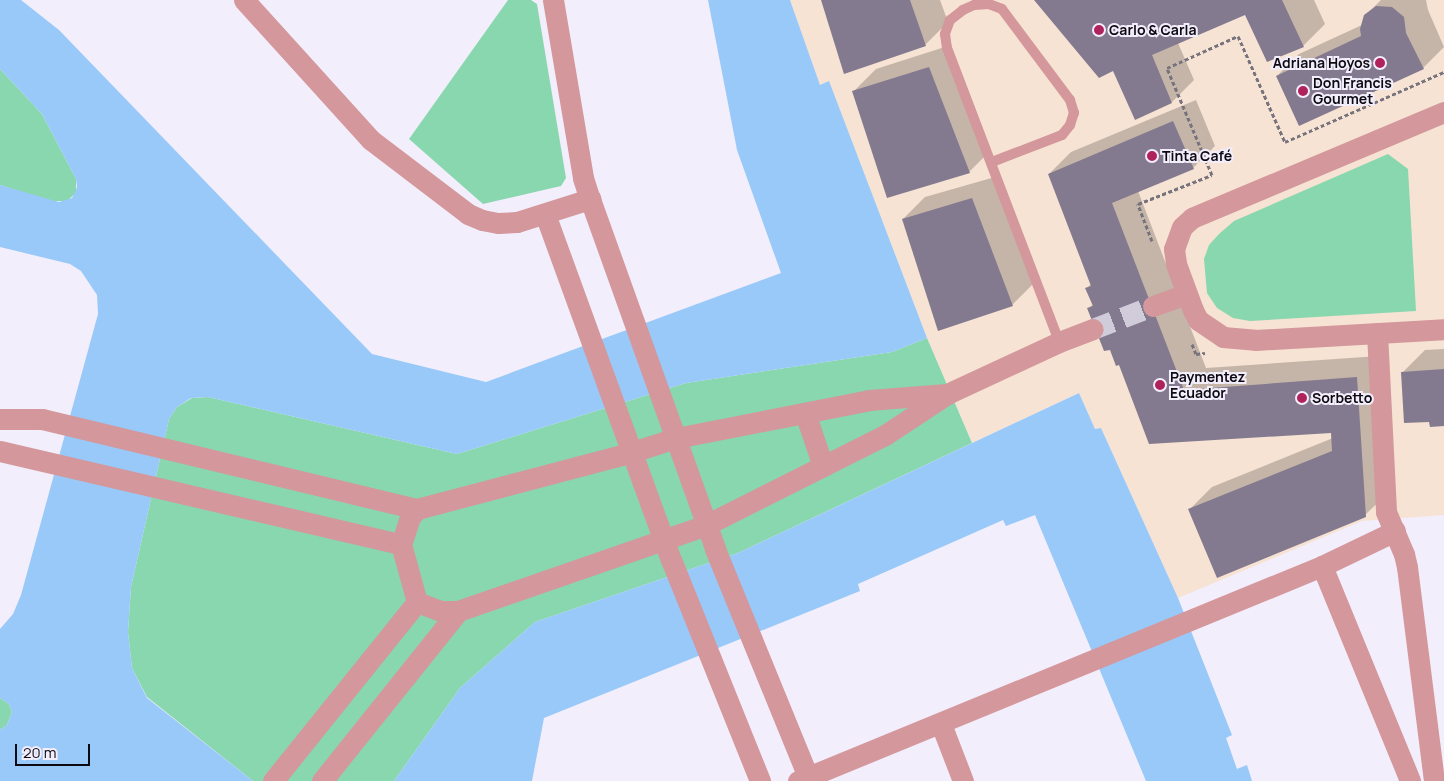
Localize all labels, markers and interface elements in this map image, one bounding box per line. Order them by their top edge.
place label: Carlo & Carla [1109,22,1197,38]
marker: Carlo & Carla [1093,24,1105,36]
place label: Adriana Hoyos [1273,55,1370,71]
marker: Adriana Hoyos [1374,57,1386,69]
place label: Don Francis Gourmet [1313,75,1392,108]
marker: Don Francis Gourmet [1297,85,1309,97]
place label: Tinta Café [1162,148,1232,164]
marker: Tinta Café [1146,150,1158,162]
place label: Paymentez Ecuador [1170,369,1245,402]
marker: Paymentez Ecuador [1154,379,1166,391]
place label: Sorbetto [1312,390,1372,406]
marker: Sorbetto [1296,392,1308,404]
scale bar [18,734,92,766]
text: 20 m [23,742,56,763]

